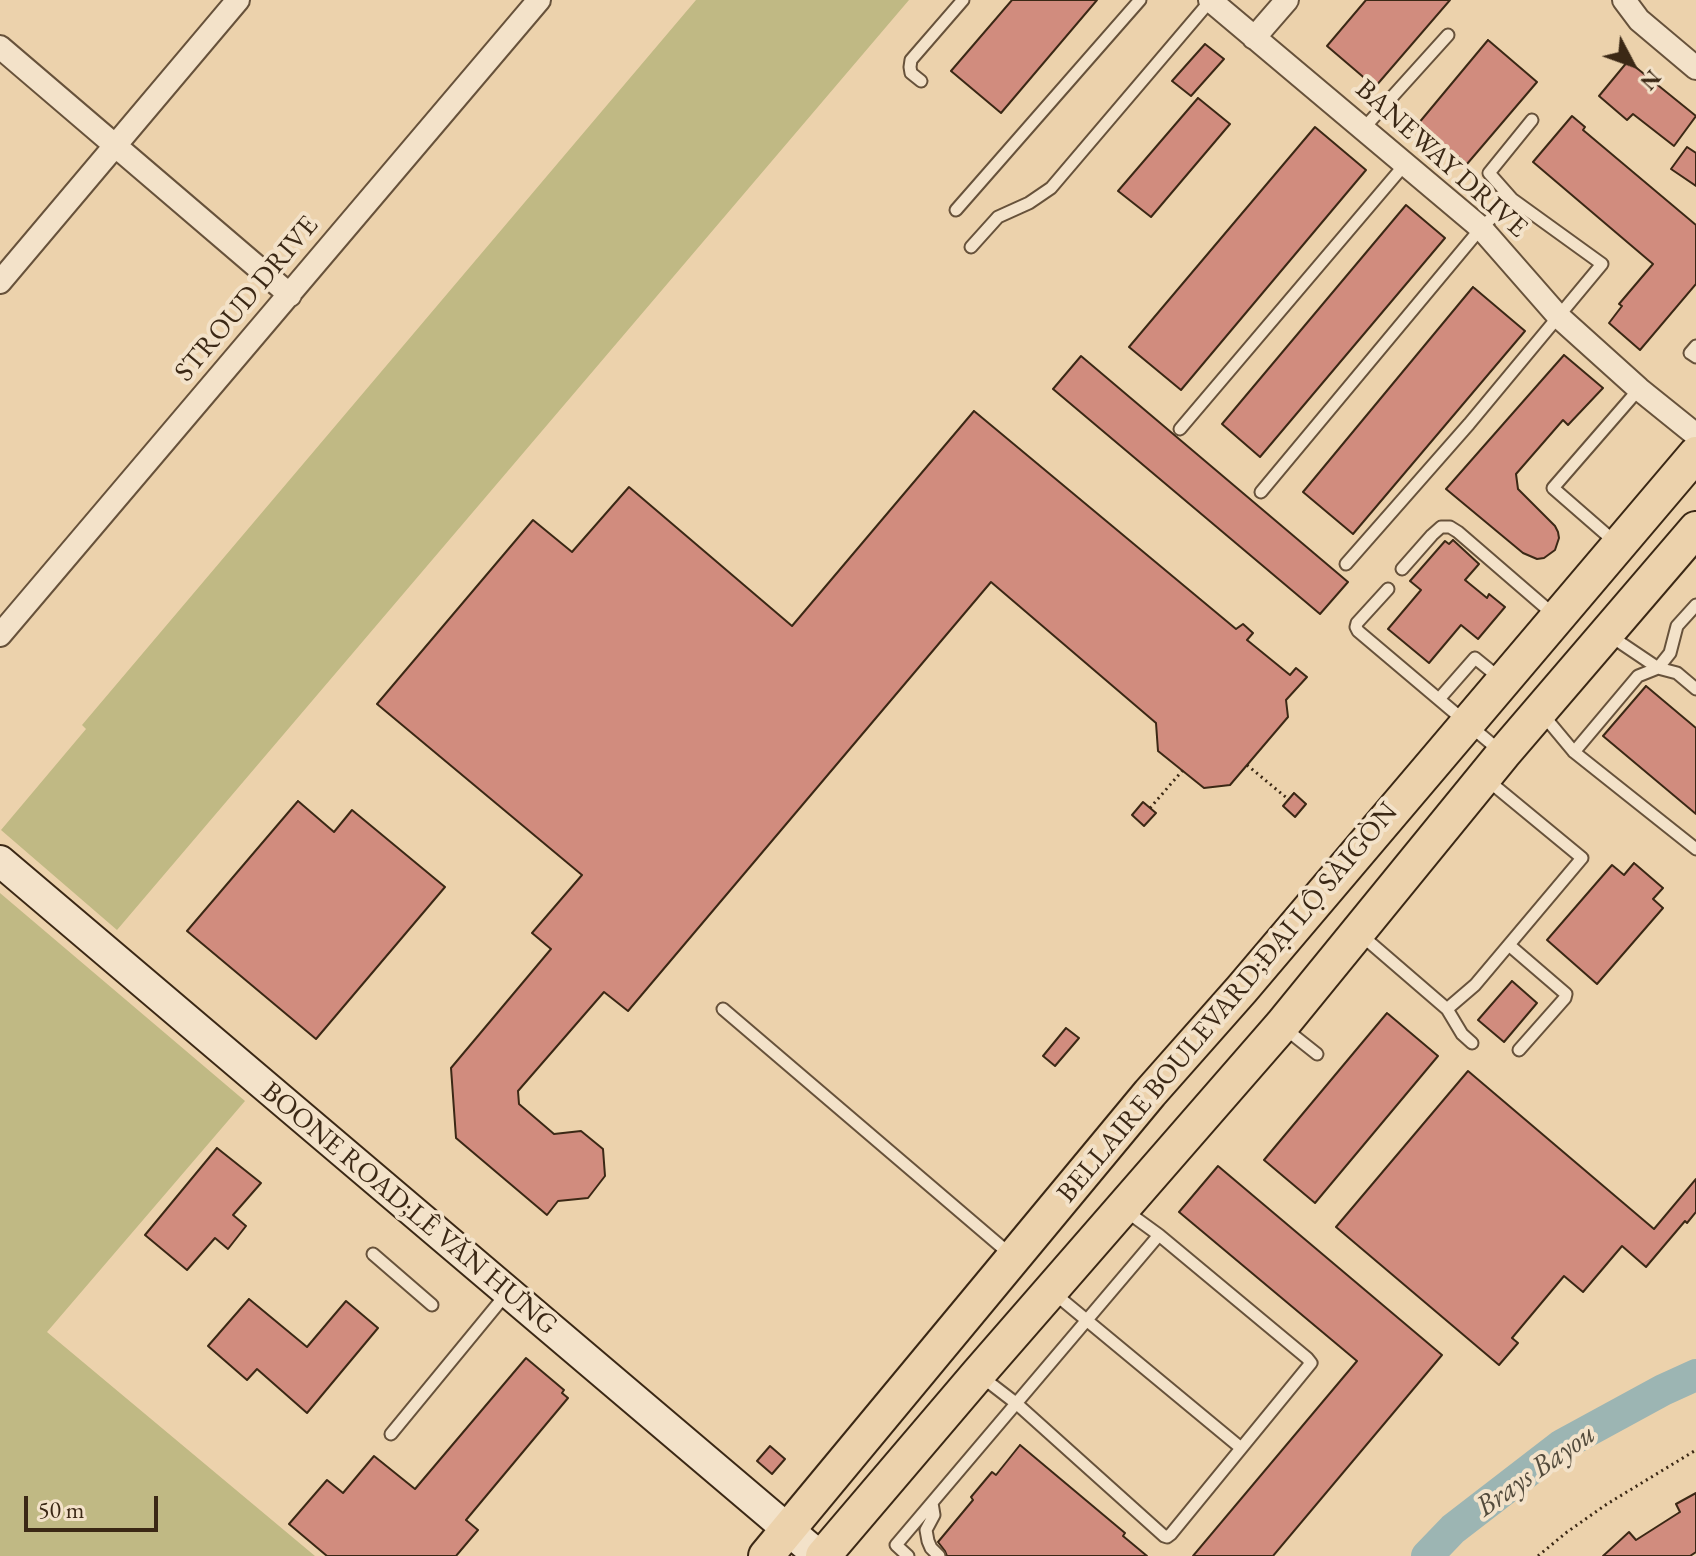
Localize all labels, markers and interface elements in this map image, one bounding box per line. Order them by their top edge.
north arrow [1592,24,1672,104]
text: N [1634,64,1667,96]
street label: BANEWAY DRIVE [1348,73,1534,245]
street label: STROUD DRIVE [168,209,326,389]
street label: BELLAIRE BOULEVARD;ĐẠI LỘ SÀIGÒN [1051,796,1405,1210]
street label: BOONE ROAD;LÊ VĂN HƯNG [254,1075,564,1343]
water label: Brays Bayou [1469,1417,1603,1525]
scale bar [28,1480,162,1530]
text: 50 m [38,1494,85,1525]

